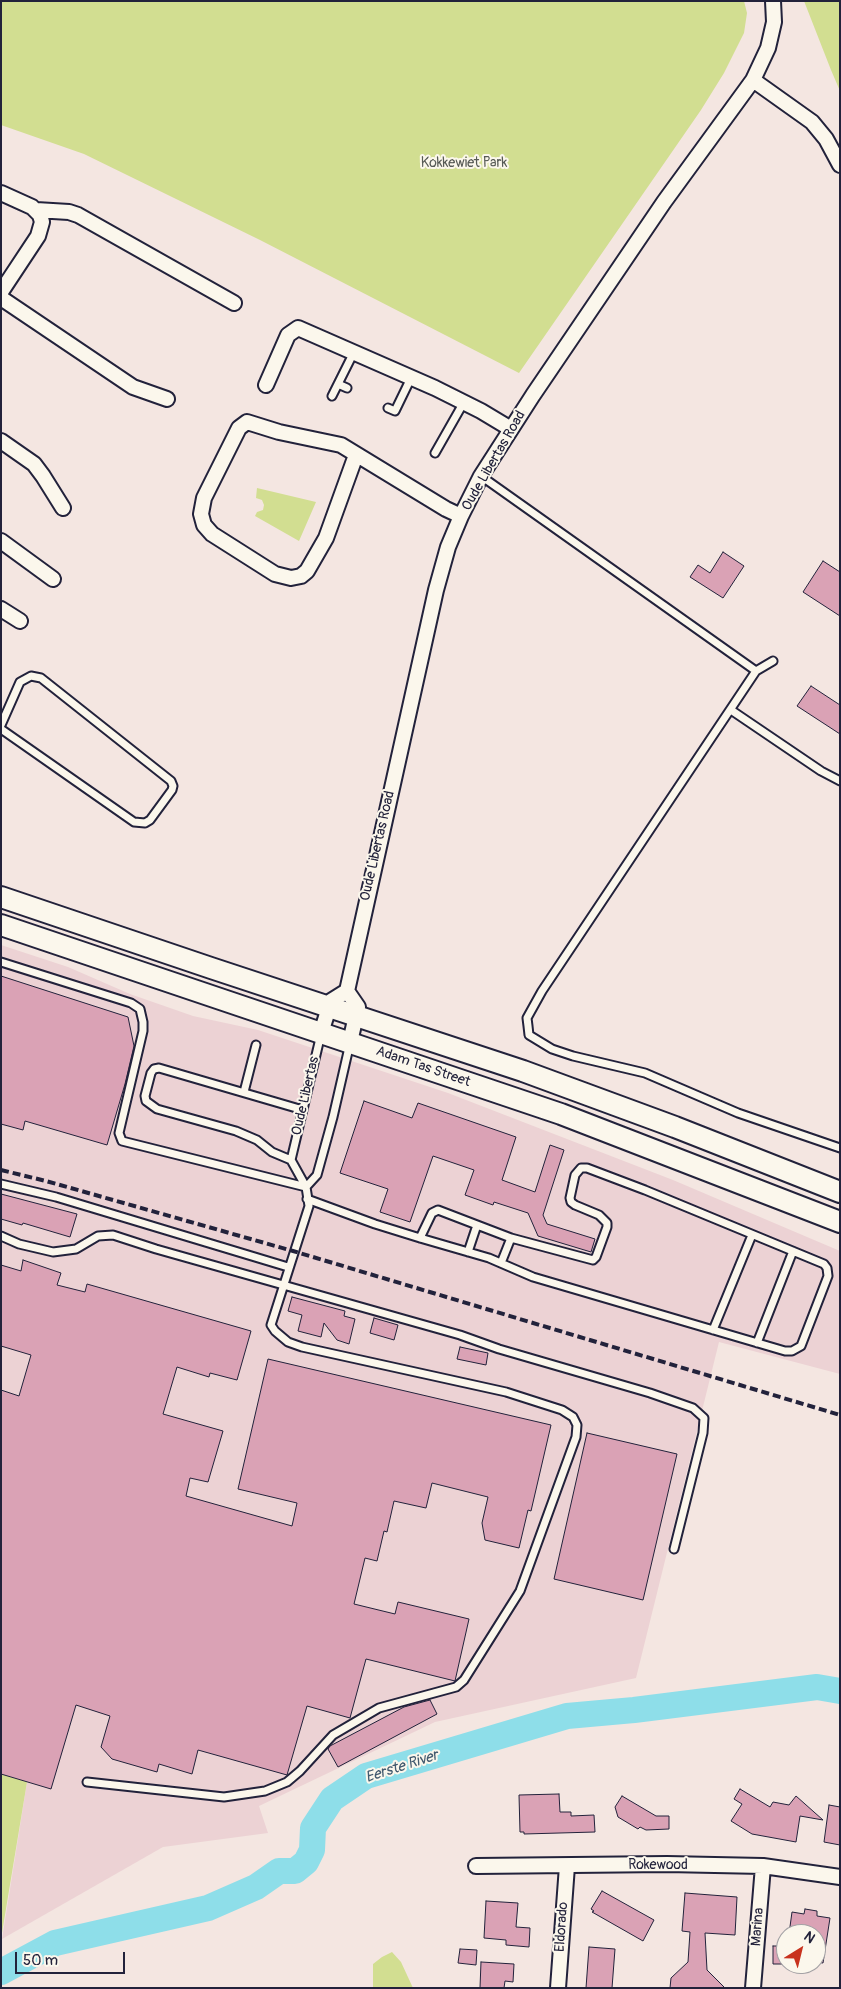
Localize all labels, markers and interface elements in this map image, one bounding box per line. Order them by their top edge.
park label: Kokkewiet Park [421,155,507,171]
street label: Oude Libertas Road [459,408,529,514]
street label: Oude Libertas Road [357,789,399,903]
street label: Adam Tas Street [374,1043,472,1091]
street label: Oude Libertas [289,1055,323,1137]
water label: Eerste River [363,1747,441,1787]
street label: Rokewood [628,1857,688,1873]
street label: Eldorado [552,1901,572,1953]
street label: Marina [748,1907,768,1947]
north arrow [776,1924,826,1974]
text: N [801,1928,818,1947]
scale bar [18,1942,128,1974]
text: 50 m [23,1951,58,1970]

